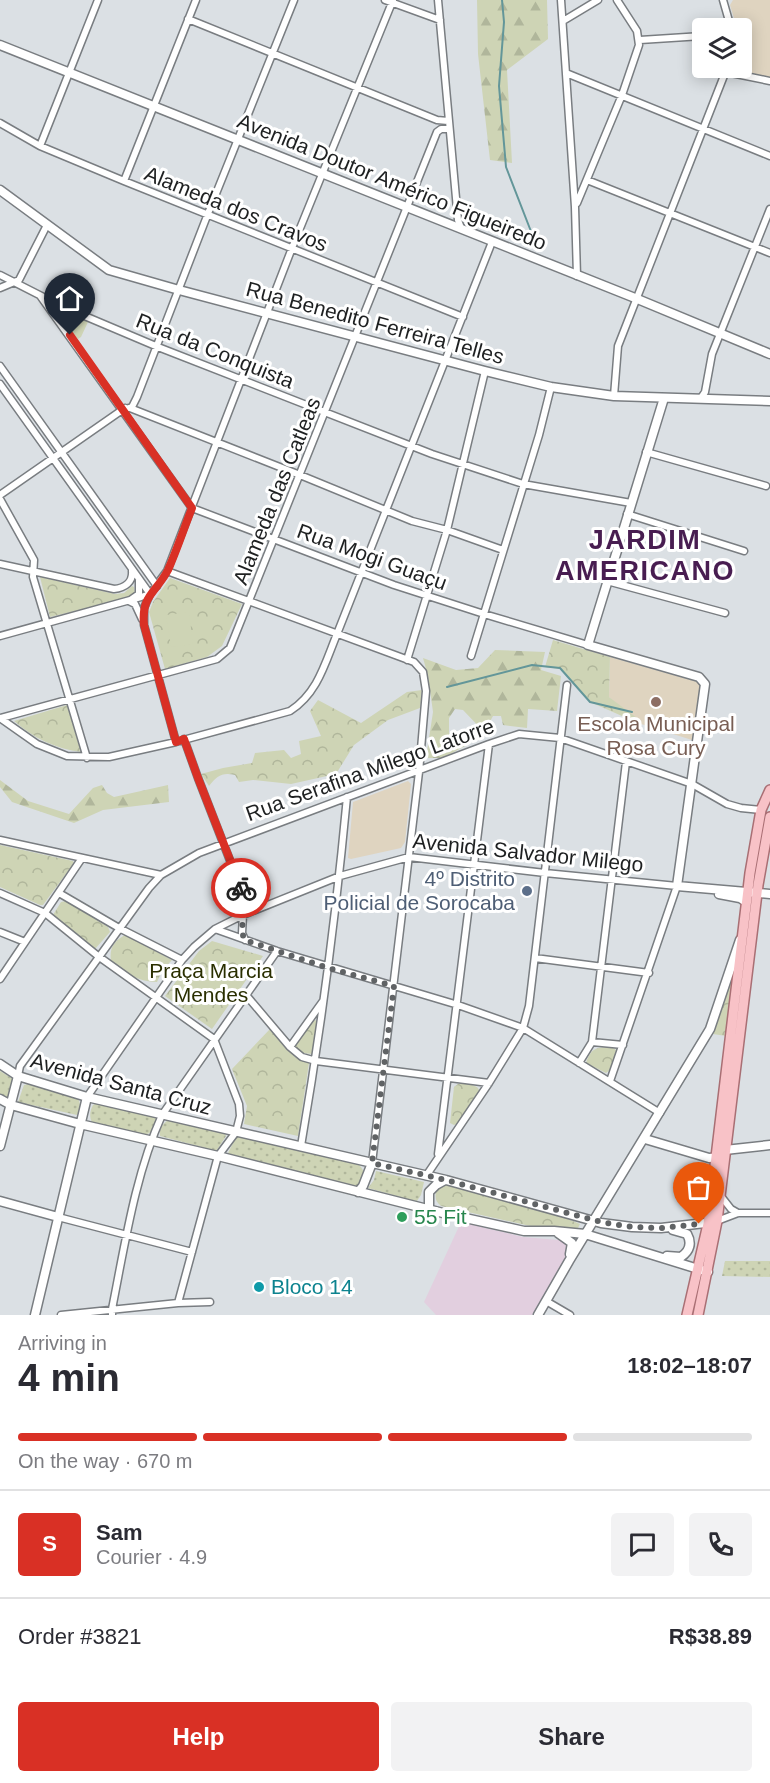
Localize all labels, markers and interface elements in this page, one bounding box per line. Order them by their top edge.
map controls [692,18,752,78]
button: layers [692,18,752,78]
street label: Avenida Doutor Américo Figueiredo [234,109,550,254]
street label: Alameda dos Cravos [142,161,331,256]
pin [44,273,95,335]
street label: Rua Benedito Ferreira Telles [244,277,506,368]
icon: home [53,282,86,315]
street label: Rua da Conquista [133,308,298,393]
street label: Alameda das Catleas [228,394,325,588]
street label: Rua Mogi Guaçu [294,519,450,594]
district label: JARDIM AMERICANO [555,525,735,586]
marker: Escola Municipal Rosa Cury [649,695,663,709]
place label: Escola Municipal Rosa Cury [577,712,735,759]
street label: Rua Serafina Milego Latorre [242,714,497,825]
street label: Avenida Salvador Milego [412,829,645,876]
courier [211,858,271,918]
place label: 4º Distrito Policial de Sorocaba [324,867,515,914]
icon: bike [225,872,258,905]
marker: 4º Distrito Policial de Sorocaba [520,884,534,898]
park label: Praça Marcia Mendes [149,959,273,1006]
street label: Avenida Santa Cruz [28,1048,214,1119]
pin [673,1162,724,1224]
icon: bag [682,1171,715,1204]
place label: 55 Fit [414,1205,467,1228]
marker: 55 Fit [395,1210,409,1224]
place label: Bloco 14 [271,1275,353,1298]
marker: Bloco 14 [252,1280,266,1294]
text: Arriving in [18,1332,107,1354]
text: 18:02–18:07 [627,1353,752,1378]
text: 4 min [18,1356,120,1399]
text: On the way · 670 m [18,1450,193,1472]
button: chat [611,1513,674,1576]
button: phone [689,1513,752,1576]
text: Sam [96,1520,142,1545]
text: S [42,1531,57,1556]
text: Courier · 4.9 [96,1546,207,1568]
text: Order #3821 [18,1624,142,1649]
text: R$38.89 [669,1624,752,1649]
button: Help [18,1702,379,1771]
button: Share [391,1702,752,1771]

